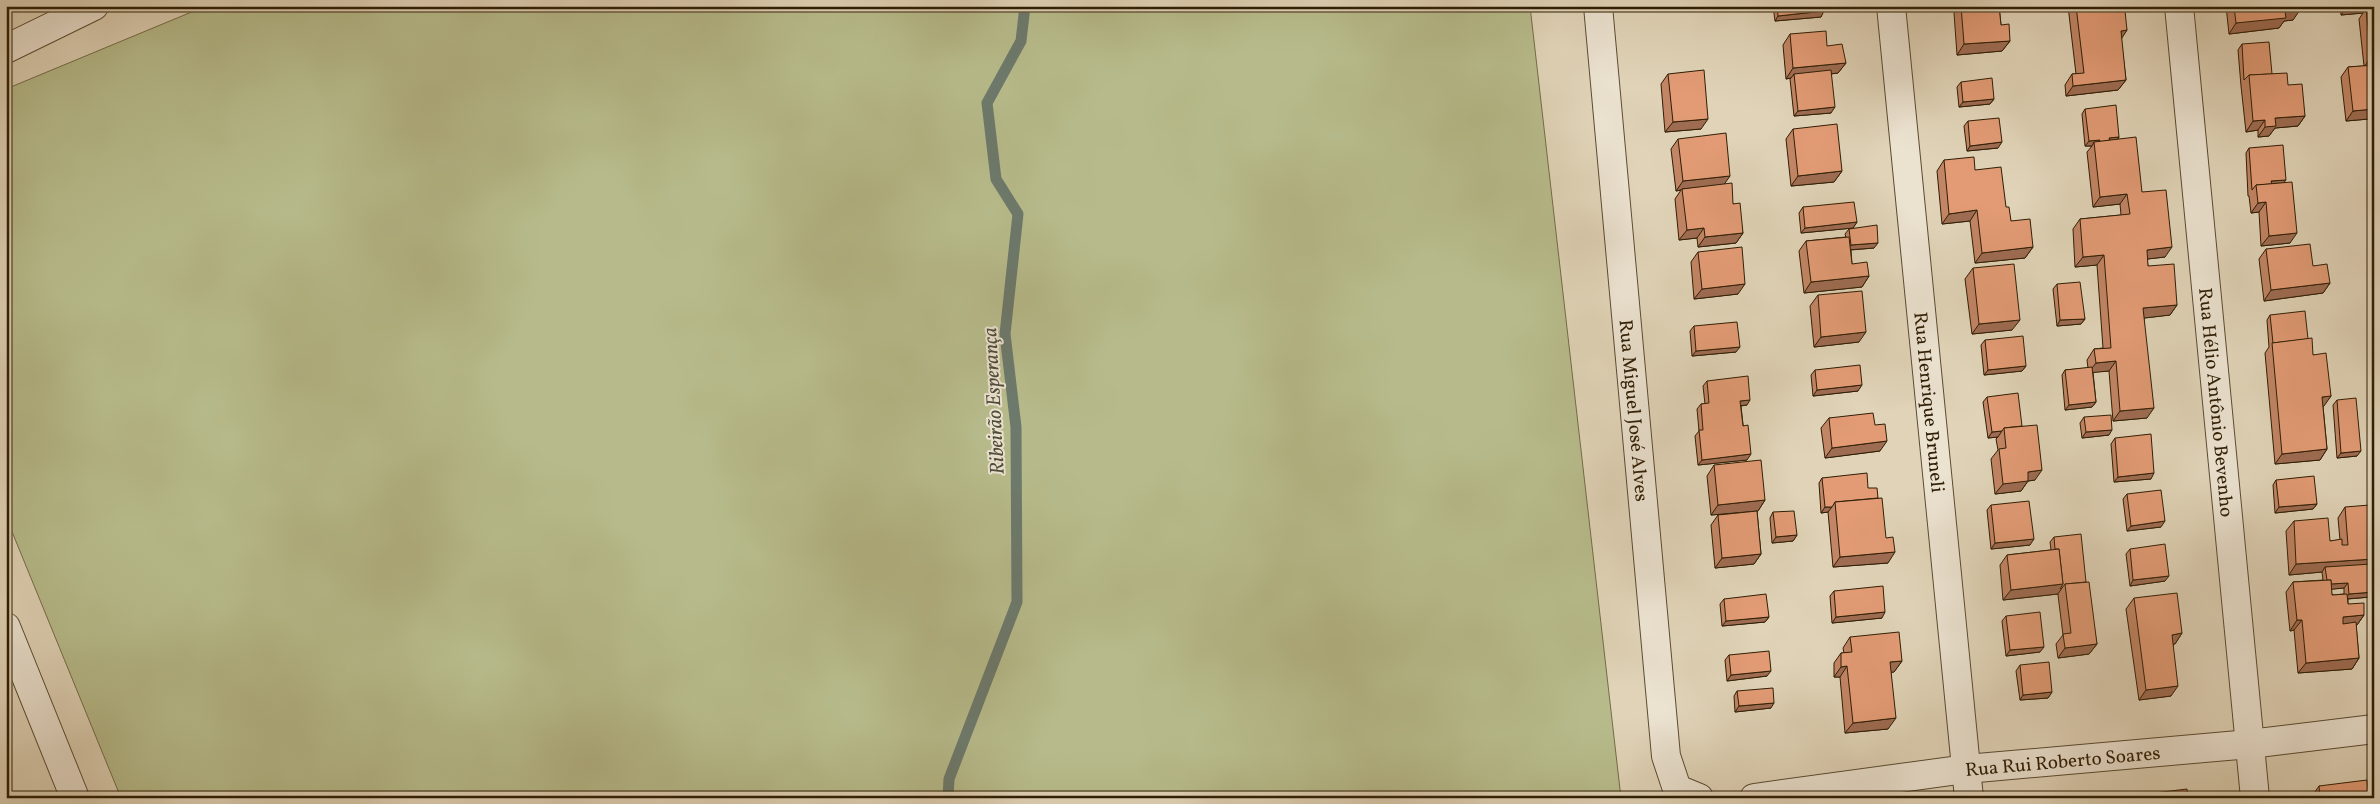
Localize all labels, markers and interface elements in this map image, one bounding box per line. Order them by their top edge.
street label: Rua Hélio Antônio Bevenho [2191,286,2239,518]
street label: Rua Henrique Bruneli [1906,311,1950,494]
street label: Rua Miguel José Alves [1611,318,1654,503]
water label: Ribeirão Esperança [977,326,1013,475]
street label: Rua Rui Roberto Soares [1964,741,2161,784]

